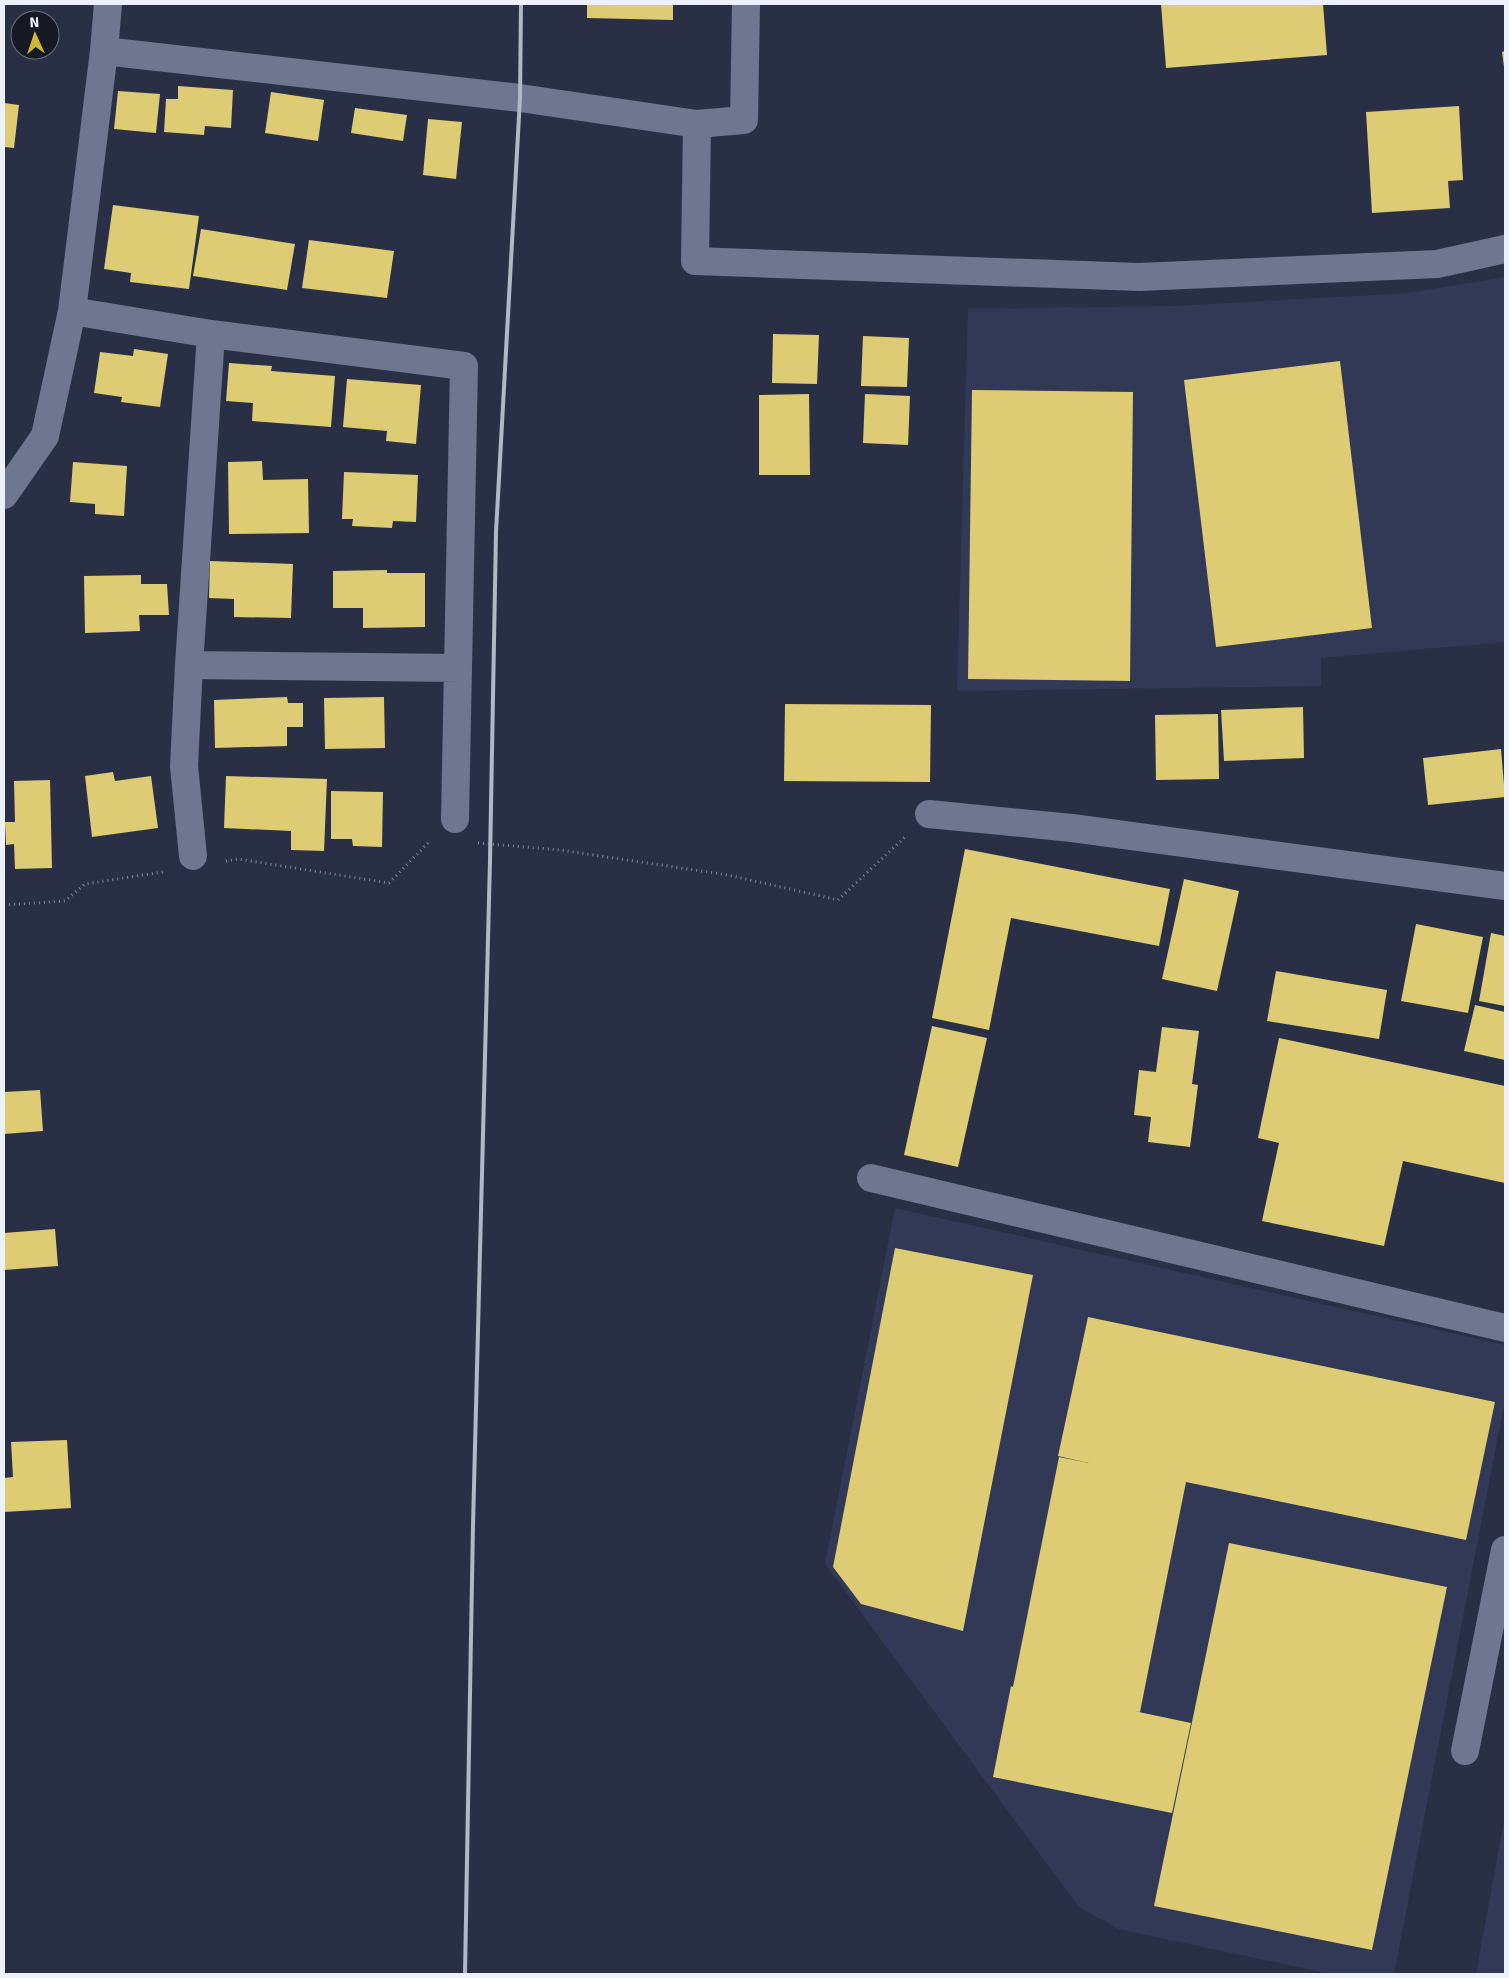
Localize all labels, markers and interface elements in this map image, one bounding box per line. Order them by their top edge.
north arrow [10,10,60,60]
text: N [29,14,40,31]

